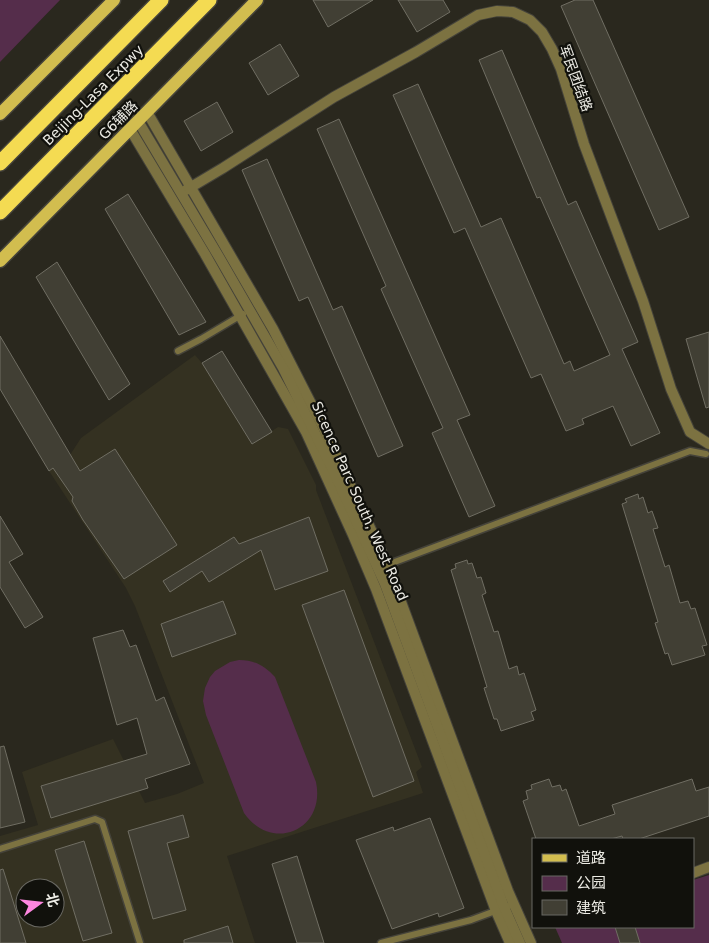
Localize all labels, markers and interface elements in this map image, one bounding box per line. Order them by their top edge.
street label: Beijing-Lasa Expwy [40,42,146,148]
street label: 军民团结路 [557,42,595,114]
street label: G6辅路 [95,97,141,143]
street label: Sicence Parc South, West Road [309,399,411,603]
legend [532,838,694,928]
text: 道路 [576,849,606,867]
text: 公园 [576,874,606,892]
north arrow [15,878,65,928]
text: 北 [43,891,62,908]
text: 建筑 [576,899,606,917]

